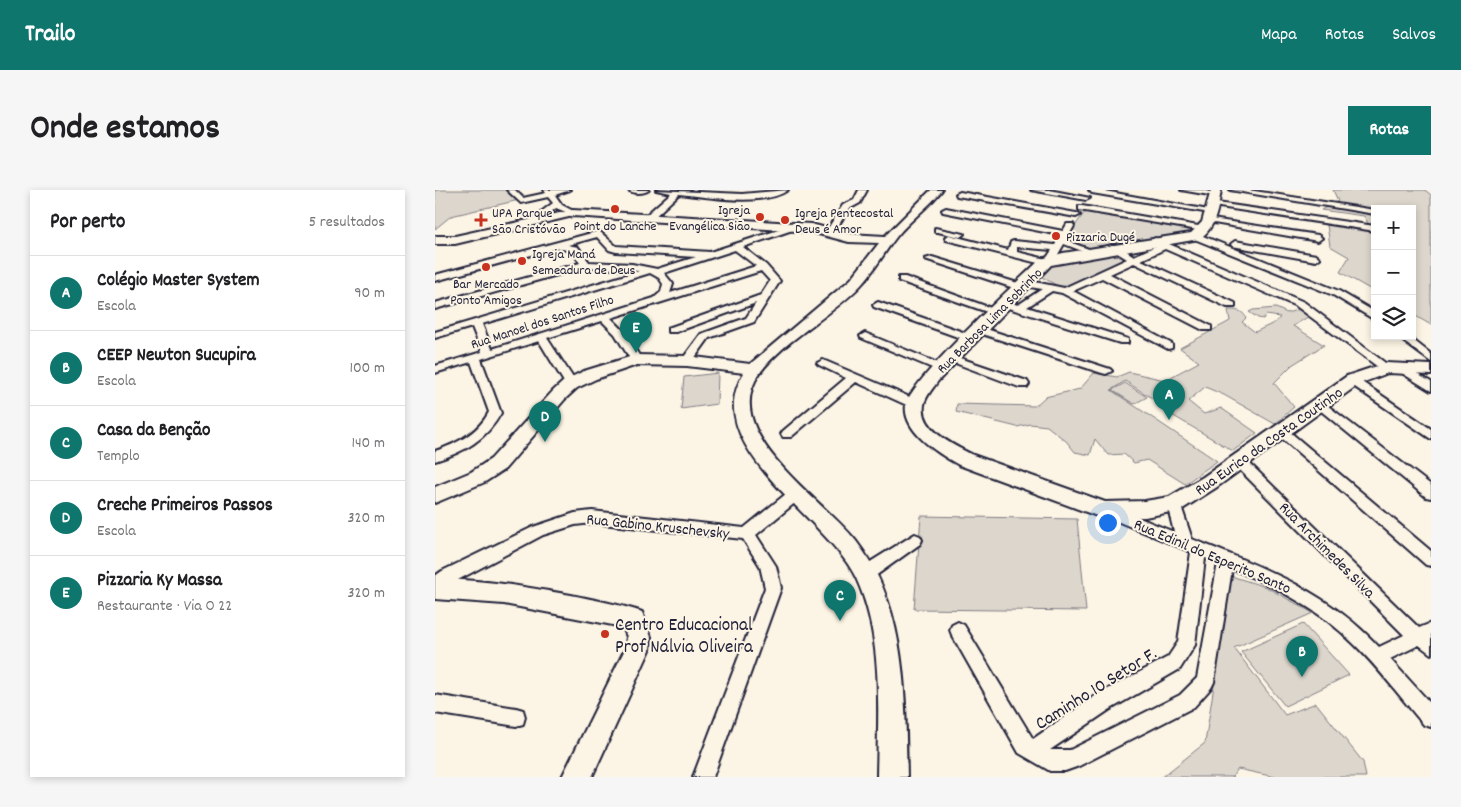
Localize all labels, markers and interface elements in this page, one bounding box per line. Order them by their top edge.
text: Trailo [25,18,76,52]
text: Mapa [1261,23,1297,48]
text: Rotas [1325,23,1364,48]
text: Salvos [1392,23,1436,48]
text: Onde estamos [30,105,220,155]
button: Rotas [1348,106,1431,155]
place label: Igreja Evangélica Sião [669,201,750,237]
marker: Point do Lanche [609,203,621,215]
place label: UPA Parque São Cristóvão [492,204,566,240]
place label: Igreja Pentecostal Deus é Amor [795,204,894,240]
map controls [1371,205,1416,340]
button: + [1371,205,1416,250]
text: Por perto [50,208,125,238]
text: 5 resultados [309,211,385,234]
marker: Igreja Evangélica Sião [754,211,766,223]
marker: UPA Parque São Cristóvão [474,213,488,227]
marker: Igreja Pentecostal Deus é Amor [779,214,791,226]
place label: Point do Lanche [574,217,656,237]
place label: Pizzaria Dugé [1066,228,1135,248]
marker: Pizzaria Dugé [1050,230,1062,242]
place label: Igreja Maná Semeadura de Deus [532,245,636,281]
button: − [1371,250,1416,295]
marker: Igreja Maná Semeadura de Deus [516,255,528,267]
marker: Bar Mercado Ponto Amigos [480,261,492,273]
street label: Rua Barbosa Lima Sobrinho [933,264,1048,379]
text: Colégio Master System [97,268,259,295]
place label: Bar Mercado Ponto Amigos [450,275,522,311]
text: A [62,282,70,305]
text: 90 m [354,282,385,305]
street label: Rua Manoel dos Santos Filho [469,290,617,355]
text: Escola [97,295,136,318]
button: layers [1371,295,1416,340]
pin: E [620,312,652,353]
text: CEEP Newton Sucupira [97,343,256,370]
text: B [62,357,70,380]
text: 100 m [349,357,385,380]
text: Escola [97,370,136,393]
pin: A [1153,379,1185,420]
street label: Rua Eurico da Costa Coutinho [1191,382,1348,502]
pin: D [529,401,561,442]
text: Casa da Benção [97,418,210,445]
text: C [62,432,70,455]
text: 140 m [351,432,385,455]
text: Templo [97,445,140,468]
text: Creche Primeiros Passos [97,493,273,520]
street label: Rua Archimedes Silva [1273,497,1380,605]
text: D [62,507,70,530]
text: 320 m [348,507,385,530]
street label: Rua Gabino Kruschevsky [585,509,731,546]
your location [1095,510,1121,536]
street label: Rua Edinil do Esperito Santo [1130,514,1294,601]
text: Escola [97,520,136,543]
text: Pizzaria Ky Massa [97,568,222,595]
pin: C [824,580,856,621]
text: E [62,582,70,605]
text: 320 m [348,582,385,605]
text: Restaurante · Via O 22 [97,595,232,618]
place label: Centro Educacional Prof Nálvia Oliveira [615,613,754,662]
marker: Centro Educacional Prof Nálvia Oliveira [599,628,611,640]
pin: B [1286,636,1318,677]
street label: Caminho 10 Setor F. [1031,642,1163,738]

